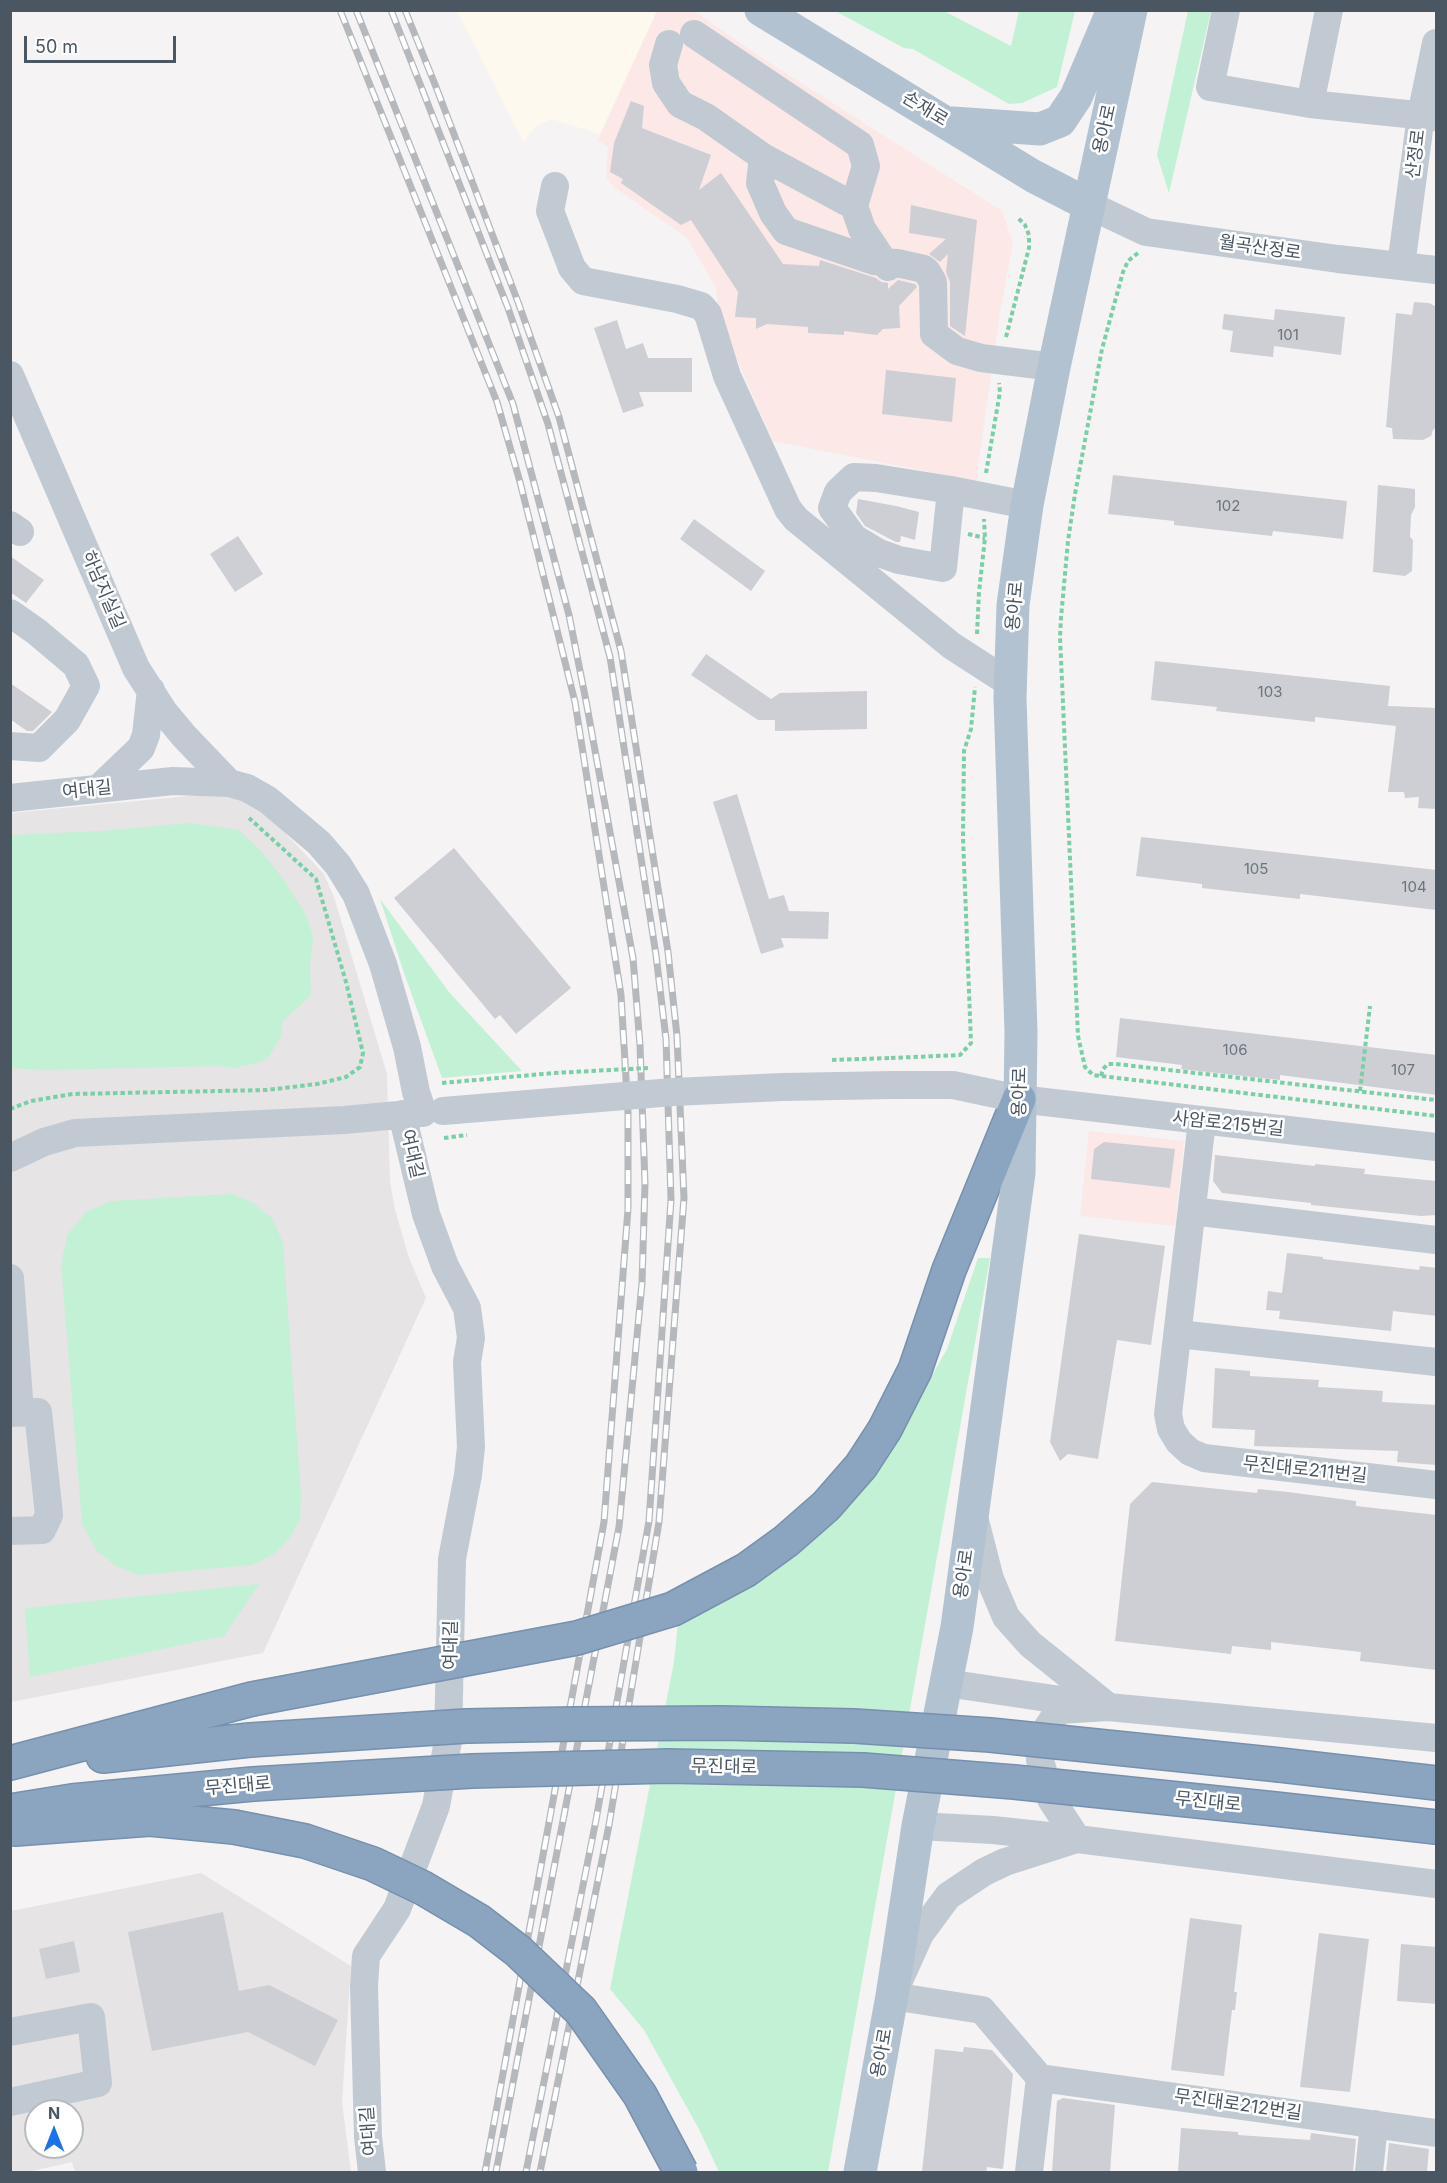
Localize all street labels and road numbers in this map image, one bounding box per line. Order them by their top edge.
street label: 손재로 [898,87,952,131]
street label: 용아로 [1089,102,1121,156]
street label: 산정로 [1402,128,1430,180]
street label: 월곡산정로 [1217,232,1303,264]
street label: 하남지실길 [77,548,129,632]
street label: 용아로 [1002,580,1028,632]
street label: 여대길 [61,777,113,803]
street label: 용아로 [1009,1067,1031,1117]
street label: 사암로215번길 [1171,1107,1285,1141]
street label: 여대길 [396,1127,428,1181]
street label: 무진대로211번길 [1242,1453,1368,1487]
street label: 용아로 [950,1548,978,1600]
street label: 여대길 [440,1620,462,1670]
street label: 무진대로 [691,1756,757,1778]
street label: 무진대로 [204,1772,272,1800]
street label: 무진대로 [1174,1788,1242,1816]
street label: 용아로 [867,2027,897,2079]
street label: 무진대로212번길 [1173,2085,1303,2125]
street label: 여대길 [356,2105,382,2157]

